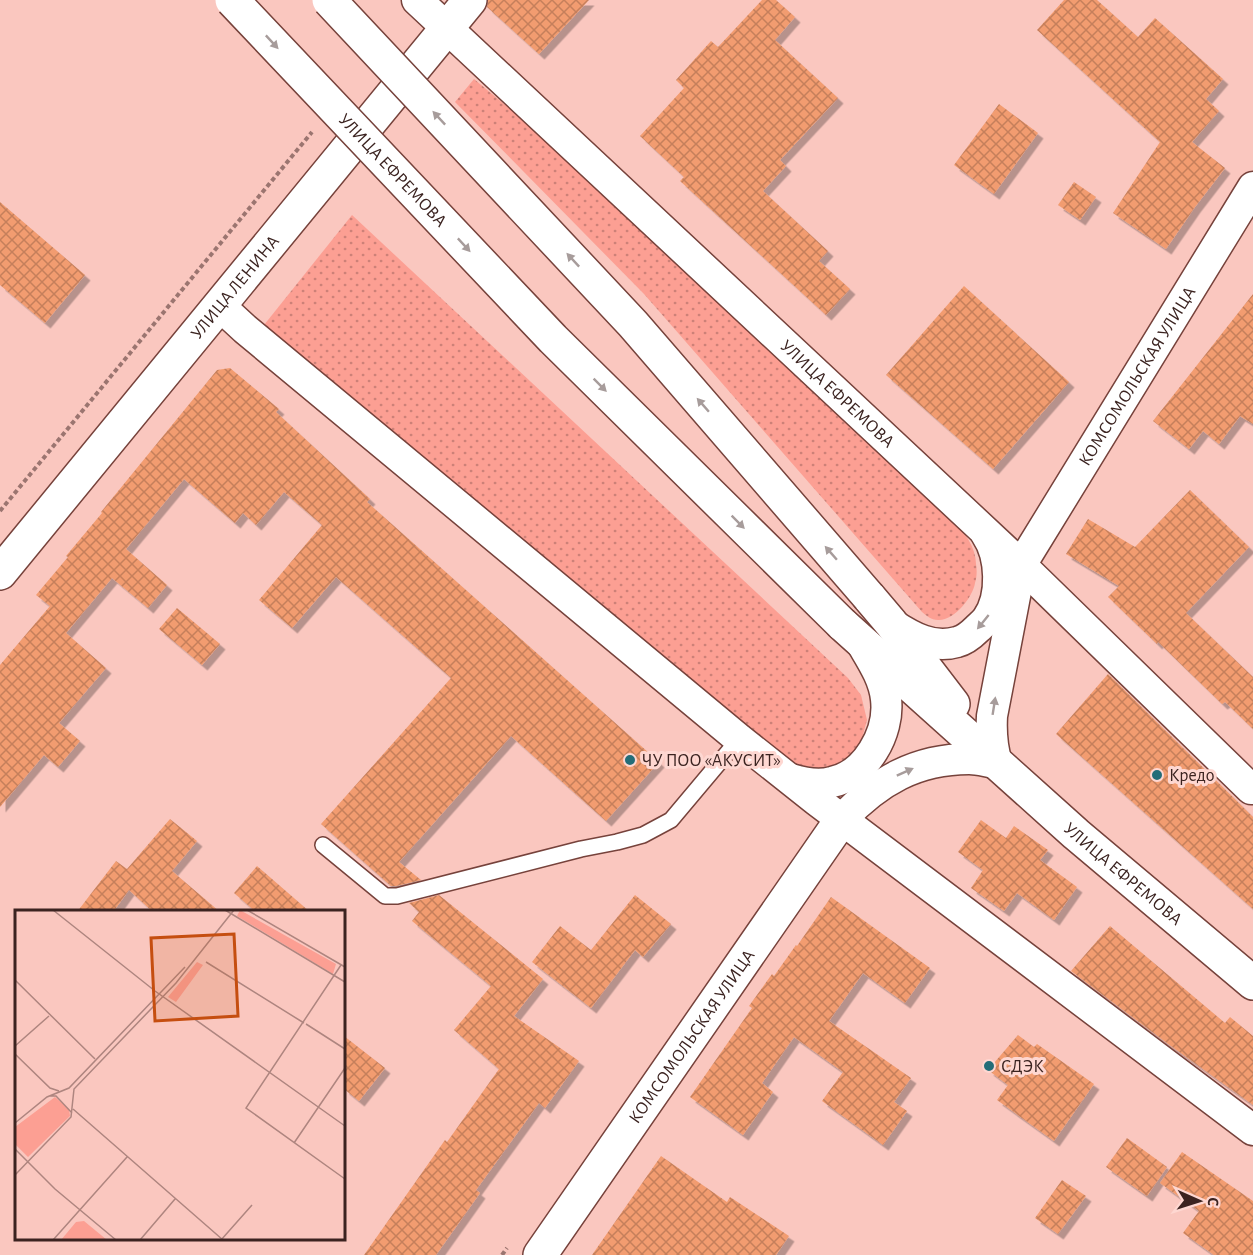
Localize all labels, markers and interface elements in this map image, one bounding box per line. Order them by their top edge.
one-way arrow [265,35,279,50]
street label: УЛИЦА ЕФРЕМОВА [335,111,450,231]
one-way arrow [433,111,447,125]
street label: УЛИЦА ЛЕНИНА [188,232,283,343]
one-way arrow [457,237,470,252]
one-way arrow [566,252,580,267]
street label: КОМСОМОЛЬСКАЯ УЛИЦА [1076,284,1200,469]
street label: УЛИЦА ЕФРЕМОВА [777,337,898,452]
one-way arrow [592,378,607,392]
one-way arrow [697,398,710,413]
one-way arrow [731,515,746,529]
one-way arrow [824,545,837,561]
one-way arrow [976,614,989,630]
one-way arrow [990,696,999,715]
place label: ЧУ ПОО «АКУСИТ» [642,752,781,770]
marker: ЧУ ПОО «АКУСИТ» [623,753,637,767]
one-way arrow [897,767,915,777]
place label: Кредо [1169,767,1214,785]
marker: Кредо [1150,768,1164,782]
street label: УЛИЦА ЕФРЕМОВА [1060,820,1185,929]
inset map [15,910,345,1240]
street label: КОМСОМОЛЬСКАЯ УЛИЦА [626,947,759,1127]
place label: СДЭК [1001,1058,1044,1076]
marker: СДЭК [982,1059,996,1073]
north arrow [1169,1171,1229,1231]
text: С [1205,1197,1221,1207]

